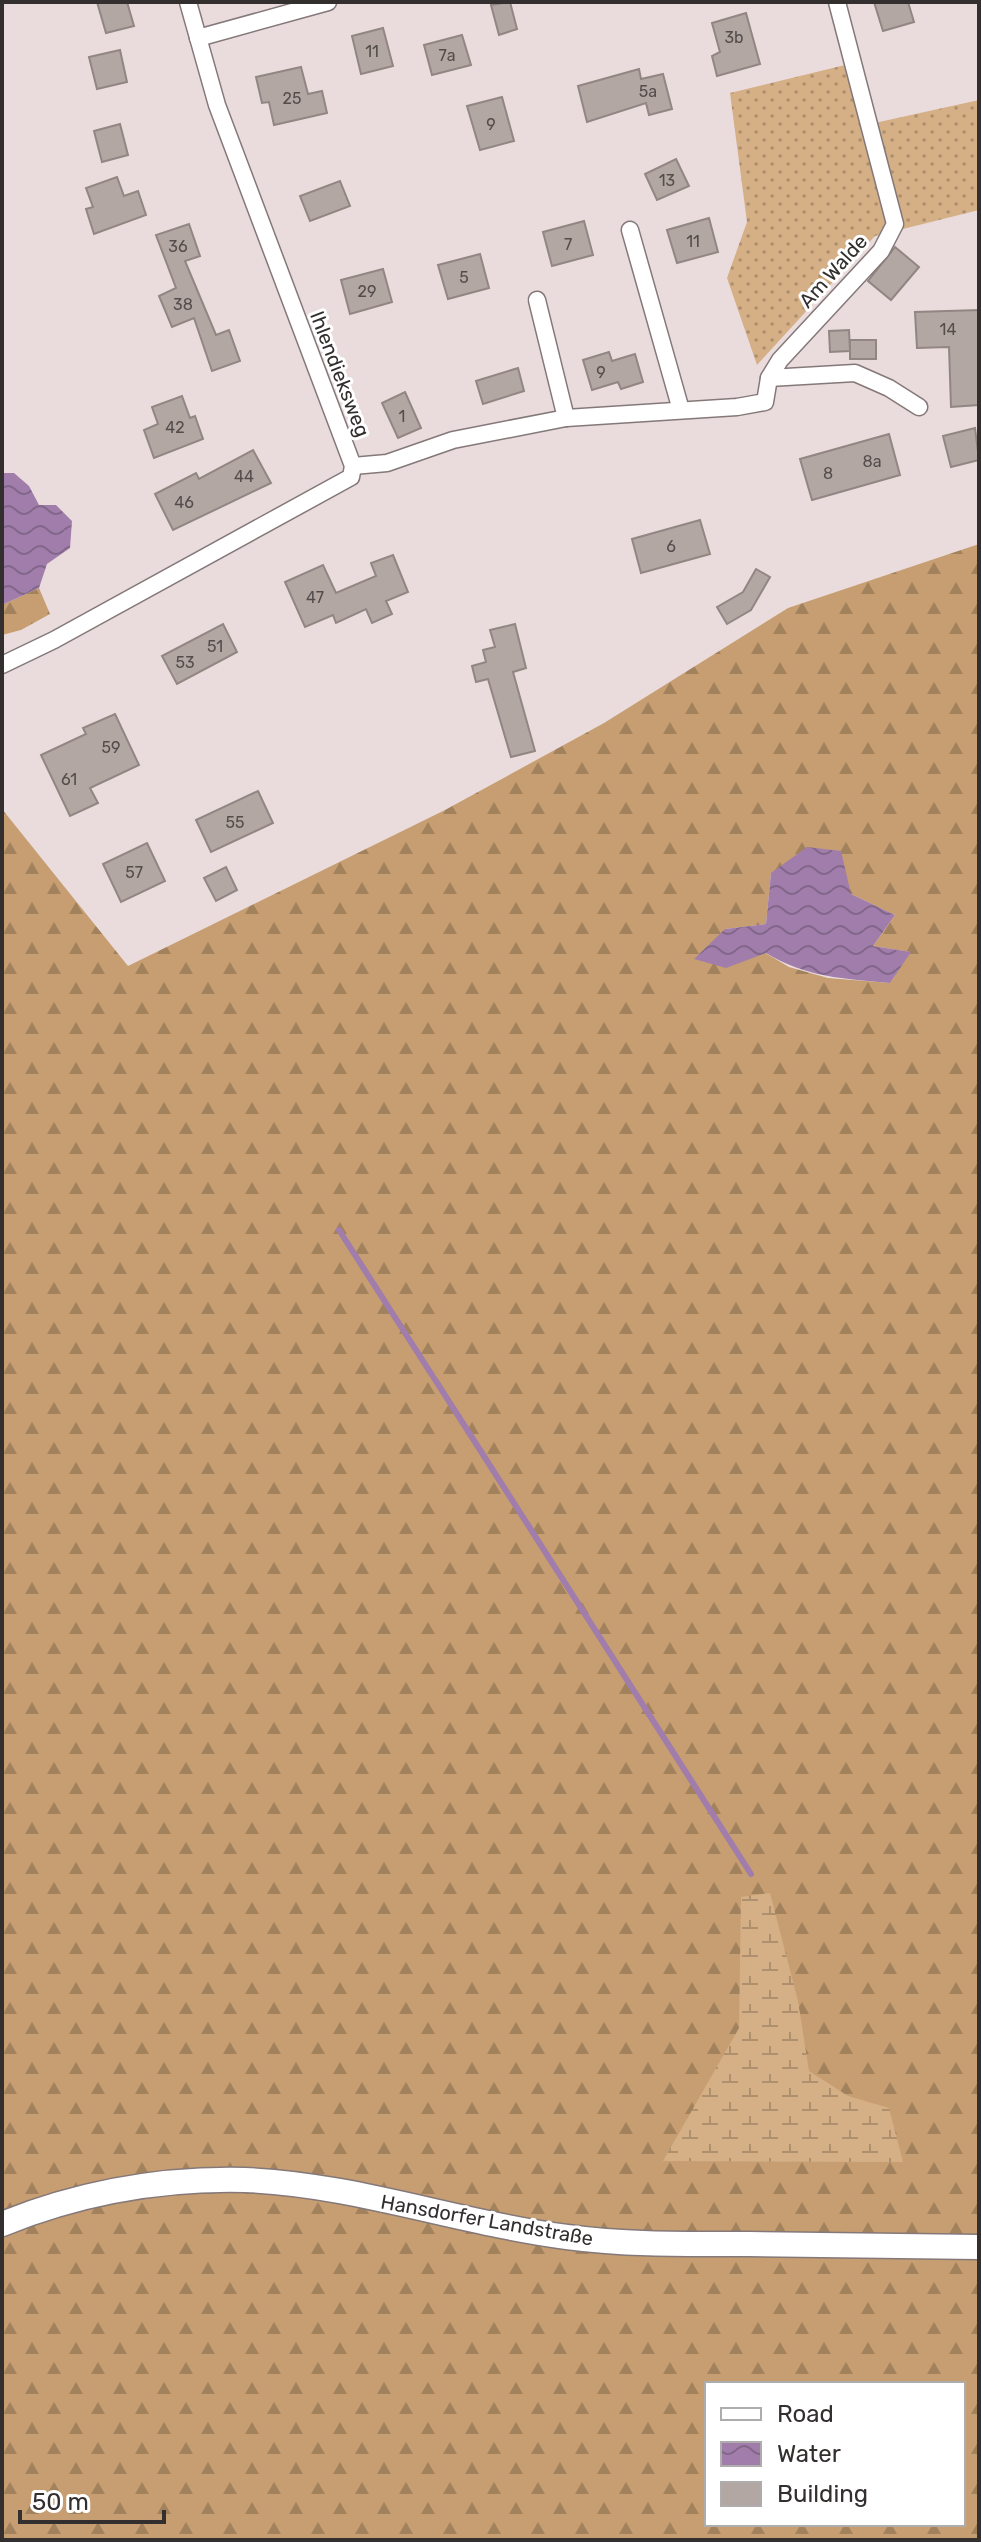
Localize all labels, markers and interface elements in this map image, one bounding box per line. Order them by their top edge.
house number: 3b [724,28,744,47]
house number: 11 [365,42,379,61]
house number: 7a [438,46,456,65]
house number: 5a [639,82,657,101]
house number: 25 [283,89,301,108]
house number: 9 [486,115,496,134]
house number: 13 [659,171,675,190]
street label: Am Walde [794,229,872,313]
house number: 11 [686,232,700,251]
house number: 7 [564,235,572,254]
house number: 36 [168,237,188,256]
house number: 5 [459,268,469,287]
house number: 29 [358,282,376,301]
house number: 38 [173,295,193,314]
street label: Ihlendieksweg [305,308,375,440]
house number: 14 [940,320,956,339]
house number: 9 [596,363,606,382]
house number: 1 [399,407,405,426]
house number: 42 [165,418,185,437]
house number: 8a [862,452,882,471]
house number: 8 [823,464,833,483]
house number: 44 [234,467,254,486]
house number: 46 [174,493,194,512]
house number: 6 [666,537,676,556]
house number: 47 [306,588,324,607]
house number: 51 [207,637,223,656]
house number: 53 [175,653,195,672]
house number: 59 [102,738,121,757]
house number: 61 [61,770,77,789]
house number: 55 [225,813,245,832]
house number: 57 [125,863,143,882]
street label: Hansdorfer Landstraße [379,2190,595,2250]
legend [705,2382,965,2526]
text: Road [777,2400,834,2428]
text: Water [777,2440,841,2468]
scale bar [20,2474,164,2524]
text: Building [777,2480,868,2508]
text: 50 m [32,2488,89,2516]

